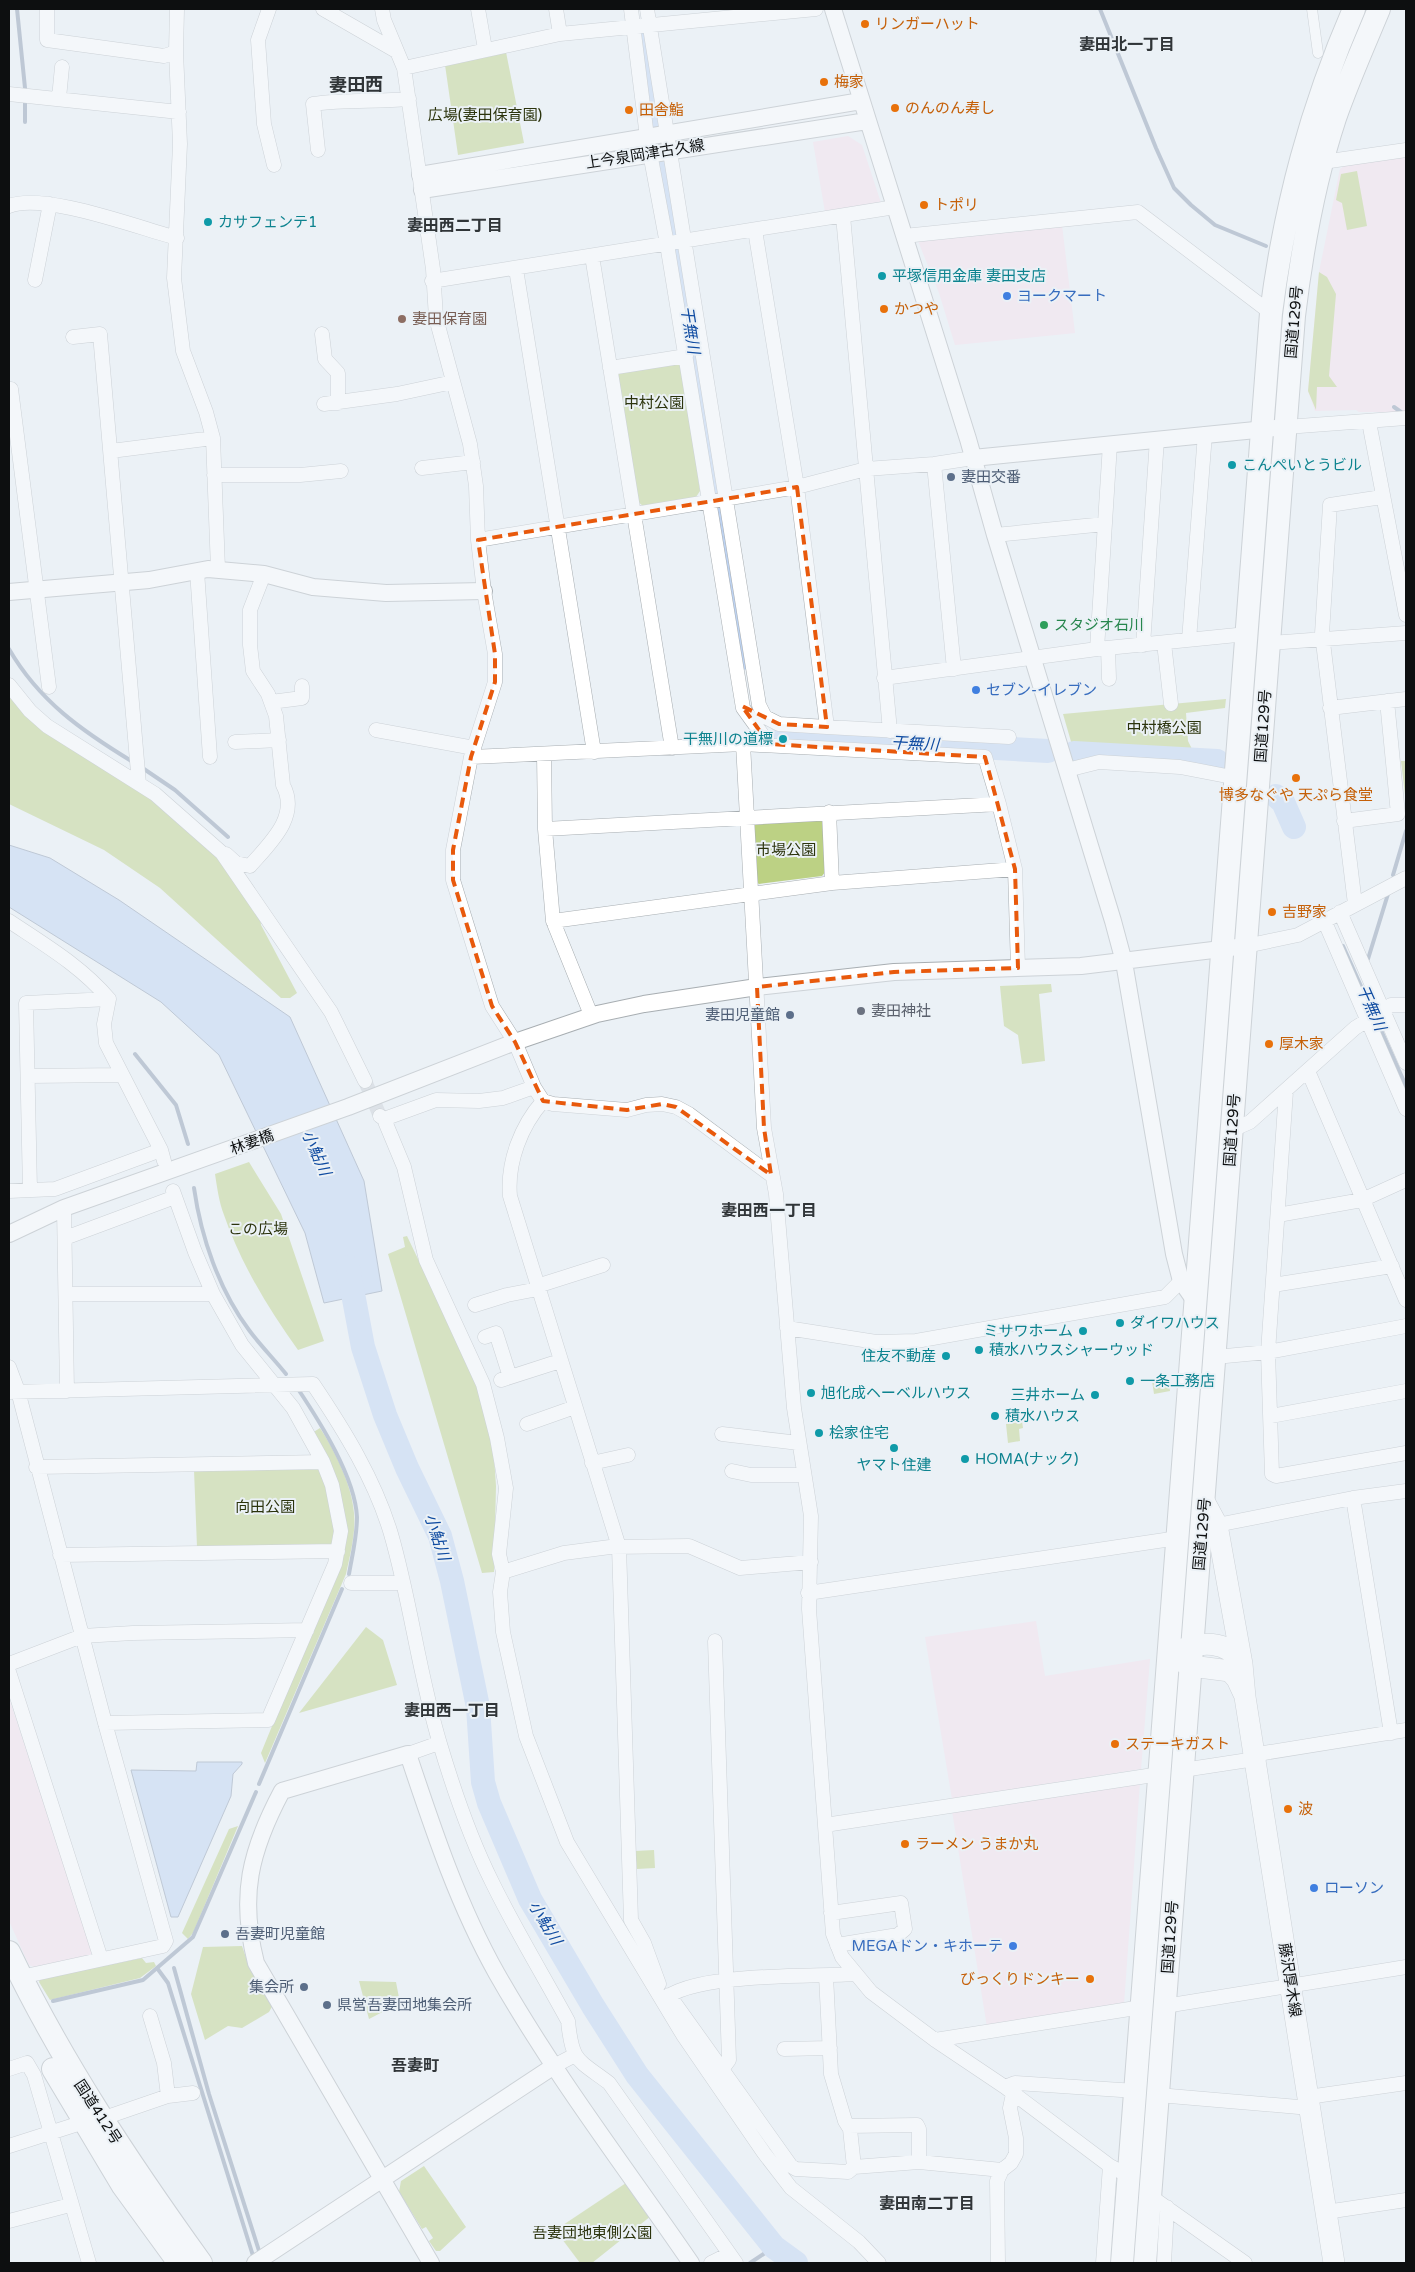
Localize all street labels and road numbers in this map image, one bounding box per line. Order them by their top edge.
street label: 上今泉岡津古久線 [584,136,706,172]
street label: 国道129号 [1282,285,1306,359]
street label: 国道129号 [1251,689,1275,763]
street label: 国道129号 [1220,1093,1244,1167]
street label: 林妻橋 [228,1126,276,1158]
street label: 国道129号 [1190,1497,1214,1571]
street label: 国道129号 [1158,1900,1182,1974]
street label: 藤沢厚木線 [1275,1942,1305,2018]
street label: 国道412号 [71,2076,125,2148]

